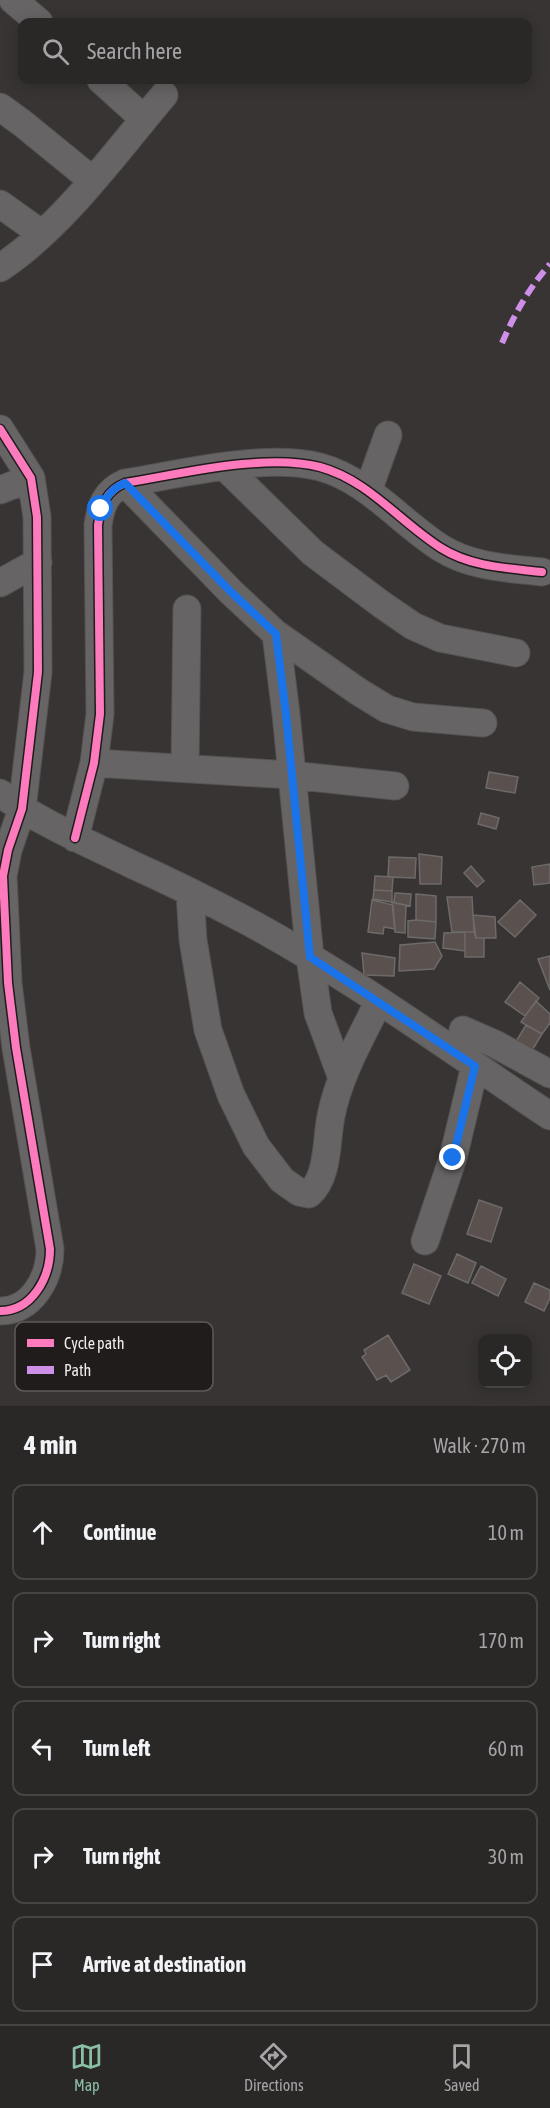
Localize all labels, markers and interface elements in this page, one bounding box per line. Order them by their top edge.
search box [18,18,532,84]
icon: search [39,35,72,68]
text: Search here [87,38,182,64]
route start [87,495,113,521]
route end [439,1144,465,1170]
legend [15,1322,213,1391]
text: Cycle path [64,1334,124,1353]
map controls [478,1334,532,1388]
button: locate [478,1334,532,1388]
text: Path [64,1361,91,1379]
text: 4 min [24,1430,77,1460]
text: Walk · 270 m [434,1434,526,1457]
icon: ahead [26,1516,59,1549]
text: Continue [83,1519,157,1545]
text: 10 m [488,1521,524,1544]
icon: right [26,1624,59,1657]
text: Turn right [83,1627,160,1653]
text: 170 m [479,1629,524,1652]
icon: left [26,1732,59,1765]
text: Turn left [83,1735,150,1761]
text: 60 m [488,1737,524,1760]
icon: right [26,1840,59,1873]
text: Turn right [83,1843,160,1869]
text: 30 m [488,1845,524,1868]
icon: arrive [26,1948,59,1981]
text: Arrive at destination [83,1951,246,1977]
tab: Map [70,2040,103,2094]
tab: Directions [244,2040,304,2094]
tab: Saved [444,2040,480,2094]

